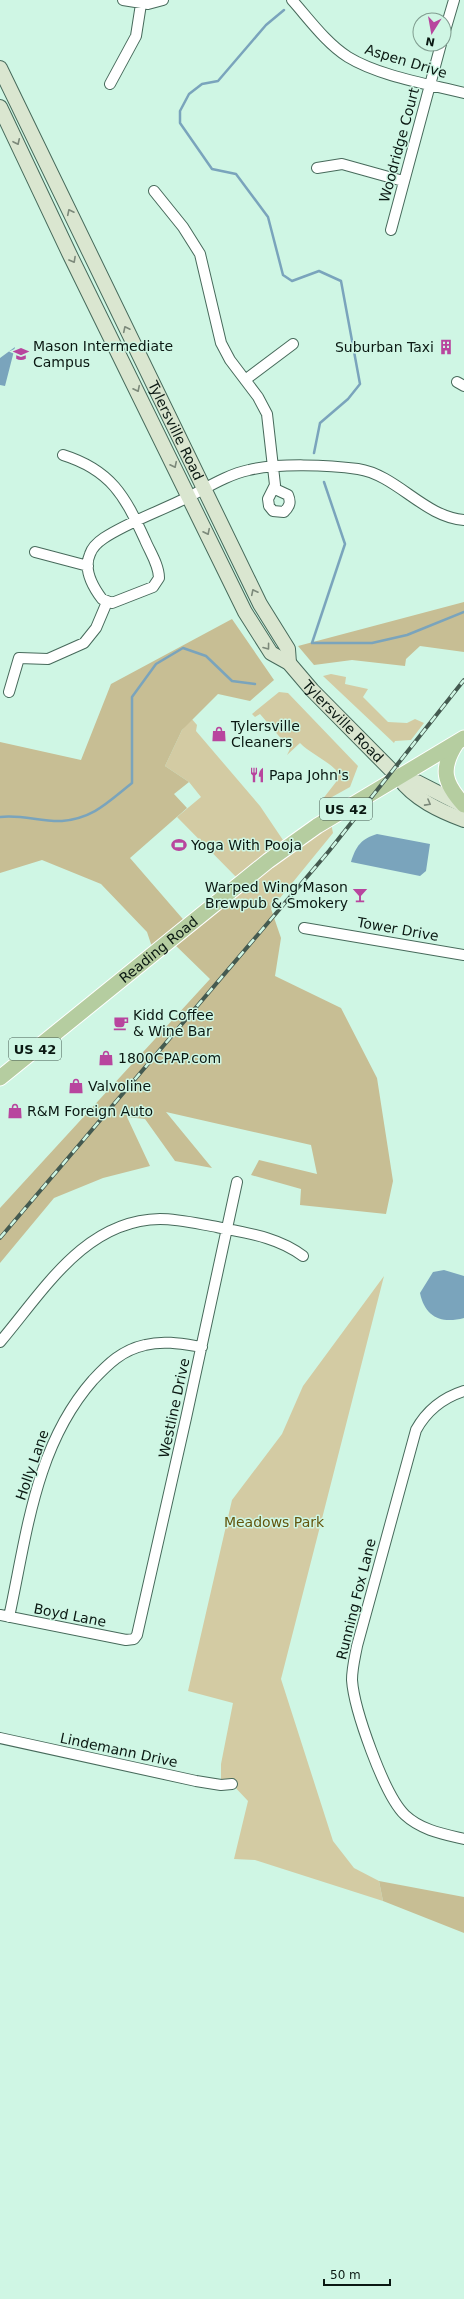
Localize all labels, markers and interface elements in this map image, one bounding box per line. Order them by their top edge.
north arrow [412,12,452,52]
text: N [424,34,436,49]
street label: Aspen Drive [363,41,449,81]
street label: Woodridge Court [376,85,422,204]
one-way arrow [12,138,20,146]
one-way arrow [67,208,75,216]
one-way arrow [68,256,75,263]
one-way arrow [123,325,131,333]
place label: Mason Intermediate Campus [33,338,173,370]
building icon: Suburban Taxi [437,338,455,356]
place label: Suburban Taxi [335,339,434,355]
school or university icon: Mason Intermediate Campus [12,345,30,363]
street label: Tylersville Road [145,377,207,483]
one-way arrow [132,384,140,392]
one-way arrow [169,461,177,468]
one-way arrow [202,527,210,535]
one-way arrow [251,588,259,596]
one-way arrow [262,642,269,649]
street label: Tylersville Road [299,676,387,766]
place label: Tylersville Cleaners [230,718,300,750]
shop icon: Tylersville Cleaners [210,725,228,743]
restaurant icon: Papa John's [248,766,266,784]
place label: Papa John's [269,767,349,783]
road number: US 42 [320,798,372,820]
one-way arrow [424,798,431,805]
sports icon: Yoga With Pooja [170,836,188,854]
place label: Yoga With Pooja [190,837,302,853]
place label: Warped Wing Mason Brewpub & Smokery [205,879,348,911]
bar icon: Warped Wing Mason Brewpub & Smokery [351,886,369,904]
street label: Reading Road [116,913,201,986]
street label: Tower Drive [355,914,440,944]
place label: Kidd Coffee & Wine Bar [133,1007,214,1039]
cafe icon: Kidd Coffee & Wine Bar [112,1014,130,1032]
road number: US 42 [9,1038,61,1060]
shop icon: 1800CPAP.com [97,1049,115,1067]
place label: 1800CPAP.com [118,1050,221,1066]
shop icon: Valvoline [67,1077,85,1095]
place label: Valvoline [88,1078,151,1094]
shop icon: R&M Foreign Auto [6,1102,24,1120]
place label: R&M Foreign Auto [27,1103,153,1119]
street label: Westline Drive [156,1357,192,1459]
street label: Holly Lane [12,1428,52,1502]
park label: Meadows Park [224,1514,325,1530]
street label: Running Fox Lane [333,1537,379,1661]
street label: Boyd Lane [32,1600,108,1630]
street label: Lindemann Drive [59,1730,179,1770]
scale bar [324,2261,390,2287]
text: 50 m [330,2268,361,2282]

